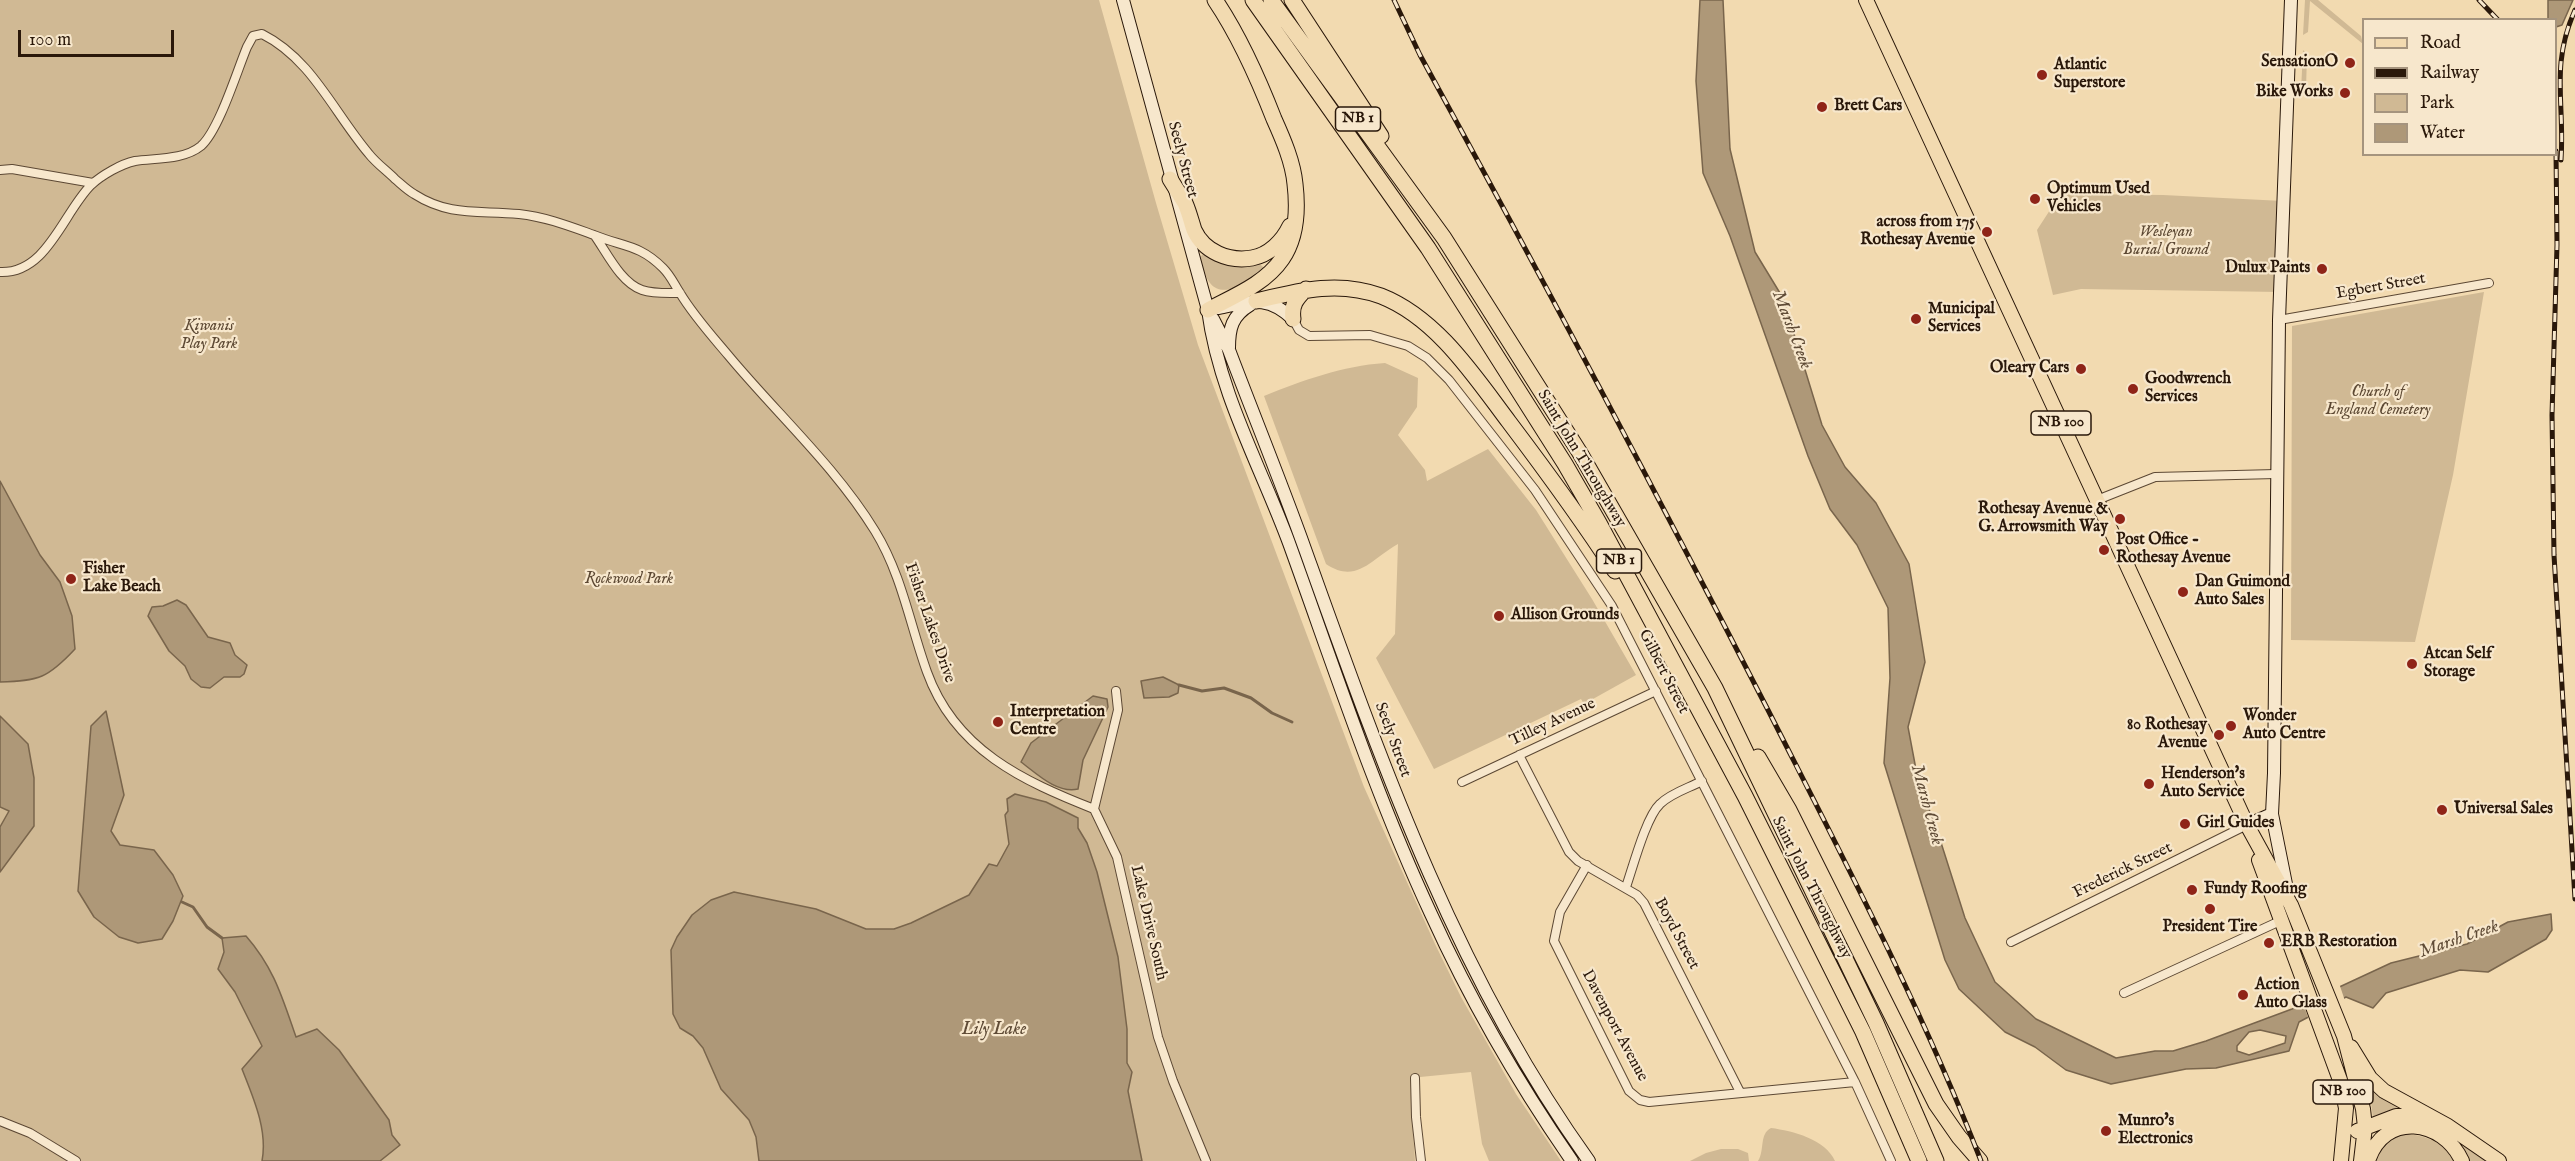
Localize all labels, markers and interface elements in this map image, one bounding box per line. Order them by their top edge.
scale bar [21,18,177,56]
legend [2362,18,2557,156]
text: 100 m [29,29,71,52]
text: Road [2420,32,2461,55]
place label: SensationO [2261,53,2338,73]
place label: Atlantic Superstore [2054,56,2125,94]
marker: SensationO [2343,56,2357,70]
text: Railway [2420,62,2479,85]
marker: Atlantic Superstore [2035,68,2049,82]
place label: Bike Works [2256,83,2333,103]
marker: Bike Works [2338,86,2352,100]
text: Park [2420,92,2454,115]
place label: Brett Cars [1834,97,1902,117]
marker: Brett Cars [1815,100,1829,114]
road number: NB 1 [1336,107,1380,131]
street label: Seely Street [1163,120,1201,200]
text: Water [2420,122,2465,145]
place label: Optimum Used Vehicles [2047,180,2150,218]
marker: Optimum Used Vehicles [2028,192,2042,206]
place label: across from 175 Rothesay Avenue [1860,213,1975,251]
park label: Wesleyan Burial Ground [2123,223,2209,261]
marker: across from 175 Rothesay Avenue [1980,225,1994,239]
place label: Dulux Paints [2225,259,2310,279]
marker: Dulux Paints [2315,262,2329,276]
street label: Egbert Street [2335,270,2427,304]
water label: Marsh Creek [1766,288,1816,372]
place label: Municipal Services [1928,300,1995,338]
marker: Municipal Services [1909,312,1923,326]
park label: Kiwanis Play Park [181,317,237,355]
place label: Oleary Cars [1990,359,2069,379]
marker: Oleary Cars [2074,362,2088,376]
place label: Goodwrench Services [2145,370,2231,408]
marker: Goodwrench Services [2126,382,2140,396]
park label: Church of England Cemetery [2326,383,2430,421]
street label: Saint John Throughway [1532,387,1630,531]
road number: NB 100 [2031,411,2091,435]
place label: Rothesay Avenue & G. Arrowsmith Way [1978,500,2108,538]
marker: Rothesay Avenue & G. Arrowsmith Way [2113,512,2127,526]
place label: Post Office - Rothesay Avenue [2116,531,2231,569]
marker: Post Office - Rothesay Avenue [2097,543,2111,557]
road number: NB 1 [1596,549,1642,573]
place label: Fisher Lake Beach [83,560,161,598]
street label: Fisher Lakes Drive [899,560,959,686]
park label: Rockwood Park [585,570,673,590]
marker: Fisher Lake Beach [64,572,78,586]
place label: Dan Guimond Auto Sales [2195,573,2290,611]
marker: Dan Guimond Auto Sales [2176,585,2190,599]
place label: Allison Grounds [1511,606,1619,626]
marker: Allison Grounds [1492,609,1506,623]
street label: Gilbert Street [1634,627,1692,717]
place label: Atcan Self Storage [2424,645,2492,683]
marker: Atcan Self Storage [2405,657,2419,671]
street label: Tilley Avenue [1507,695,1599,751]
street label: Seely Street [1370,700,1414,780]
place label: Interpretation Centre [1010,703,1105,741]
place label: Wonder Auto Centre [2243,707,2326,745]
marker: Interpretation Centre [991,715,1005,729]
place label: 80 Rothesay Avenue [2127,716,2207,754]
marker: Wonder Auto Centre [2224,719,2238,733]
marker: 80 Rothesay Avenue [2212,728,2226,742]
water label: Marsh Creek [1905,762,1947,848]
place label: Henderson's Auto Service [2161,765,2245,803]
marker: Henderson's Auto Service [2142,777,2156,791]
place label: Universal Sales [2454,800,2553,820]
marker: Universal Sales [2435,803,2449,817]
street label: Saint John Throughway [1767,814,1855,962]
place label: Girl Guides [2197,814,2274,834]
marker: Girl Guides [2178,817,2192,831]
street label: Frederick Street [2070,839,2176,903]
street label: Lake Drive South [1125,864,1171,982]
place label: Fundy Roofing [2204,880,2307,900]
marker: Fundy Roofing [2185,883,2199,897]
street label: Boyd Street [1649,895,1703,973]
marker: President Tire [2203,902,2217,916]
water label: Marsh Creek [2416,916,2502,964]
place label: President Tire [2163,918,2257,938]
place label: ERB Restoration [2281,933,2397,953]
marker: ERB Restoration [2262,936,2276,950]
street label: Davenport Avenue [1577,967,1651,1085]
place label: Action Auto Glass [2255,976,2327,1014]
marker: Action Auto Glass [2236,988,2250,1002]
water label: Lily Lake [962,1019,1026,1041]
road number: NB 100 [2313,1080,2373,1104]
place label: Munro's Electronics [2118,1112,2193,1150]
marker: Munro's Electronics [2099,1124,2113,1138]

